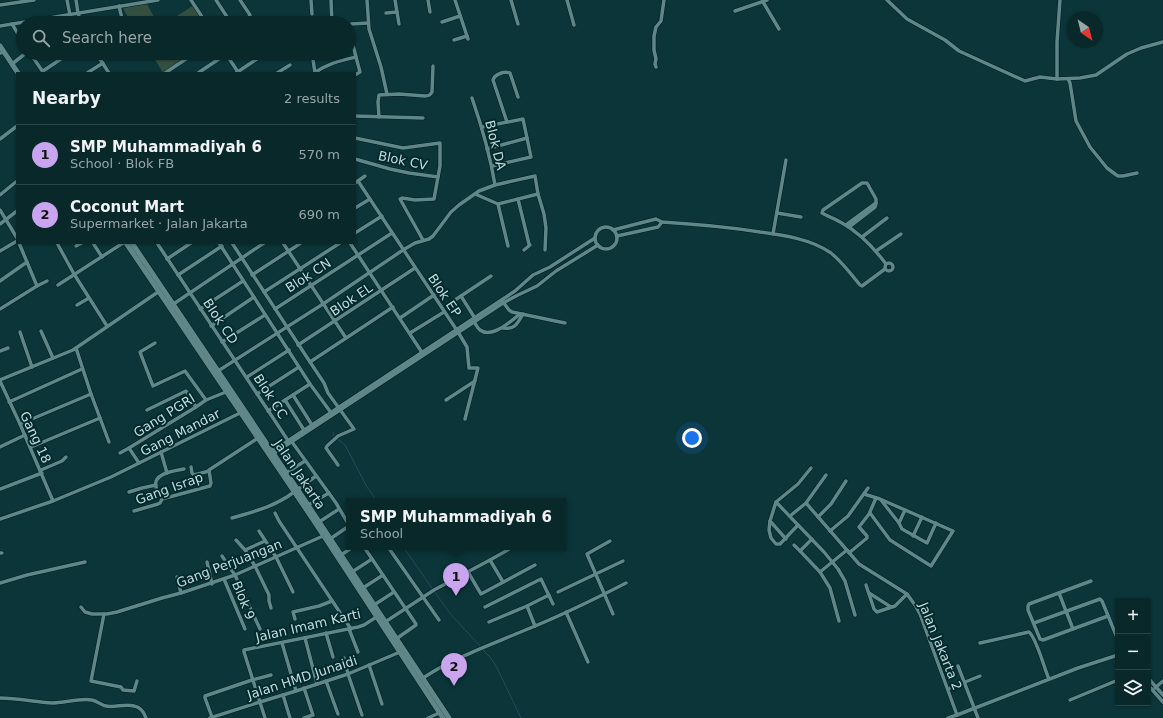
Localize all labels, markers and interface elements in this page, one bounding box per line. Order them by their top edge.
north arrow [1067,12,1103,48]
search box [16,16,356,60]
icon: search [30,27,52,49]
text: Search here [62,29,152,47]
text: Nearby [32,88,101,108]
text: 2 results [284,91,340,106]
street label: Blok DA [482,119,509,172]
text: SMP Muhammadiyah 6 [70,138,262,156]
text: 1 [40,147,50,162]
text: 570 m [298,147,340,162]
street label: Blok CV [377,148,429,173]
text: School · Blok FB [70,156,174,171]
text: Coconut Mart [70,198,184,216]
text: 2 [40,207,50,222]
text: 690 m [298,207,340,222]
text: Supermarket · Jalan Jakarta [70,216,248,231]
street label: Blok CN [283,255,334,296]
street label: Blok EP [425,271,464,320]
street label: Blok EL [327,279,376,319]
street label: Blok CD [200,296,241,347]
street label: Blok CC [251,371,291,421]
street label: Gang PGRI [131,391,198,440]
street label: Gang Mandar [138,406,223,459]
street label: Gang 18 [17,409,54,465]
your location [682,428,702,448]
street label: Jalan Jakarta [270,436,329,512]
street label: Gang Israp [133,469,205,508]
popup [346,498,566,550]
text: SMP Muhammadiyah 6 [360,508,552,526]
text: School [360,526,403,541]
street label: Gang Perjuangan [174,536,284,591]
pin: 1 [443,563,469,596]
street label: Blok 9 [229,579,258,622]
map controls [1115,598,1151,706]
button: + [1115,598,1151,634]
street label: Jalan Jakarta 2 [916,599,965,692]
street label: Jalan Imam Karti [253,606,362,645]
button: − [1115,634,1151,670]
street label: Jalan HMD Junaidi [244,653,359,703]
pin: 2 [441,653,467,686]
button: layers [1115,670,1151,706]

